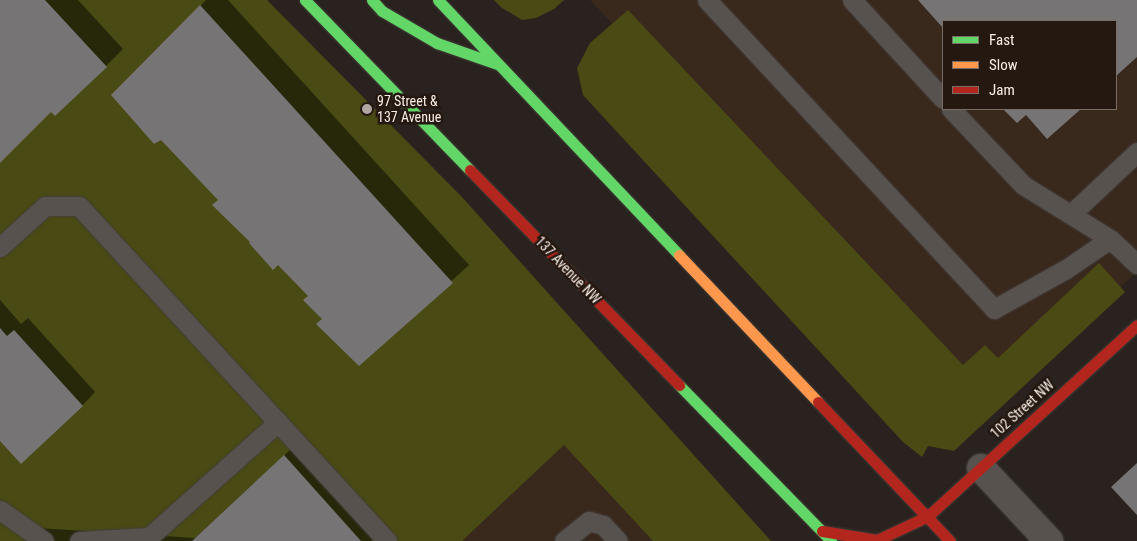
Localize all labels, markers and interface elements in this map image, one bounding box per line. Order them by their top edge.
legend [942,20,1117,110]
text: Fast [989,31,1014,49]
text: Slow [989,56,1018,74]
text: Jam [989,81,1015,99]
place label: 97 Street & 137 Avenue [377,93,441,125]
marker: 97 Street & 137 Avenue [361,103,373,115]
street label: 137 Avenue NW [532,233,604,307]
street label: 102 Street NW [987,376,1057,442]

